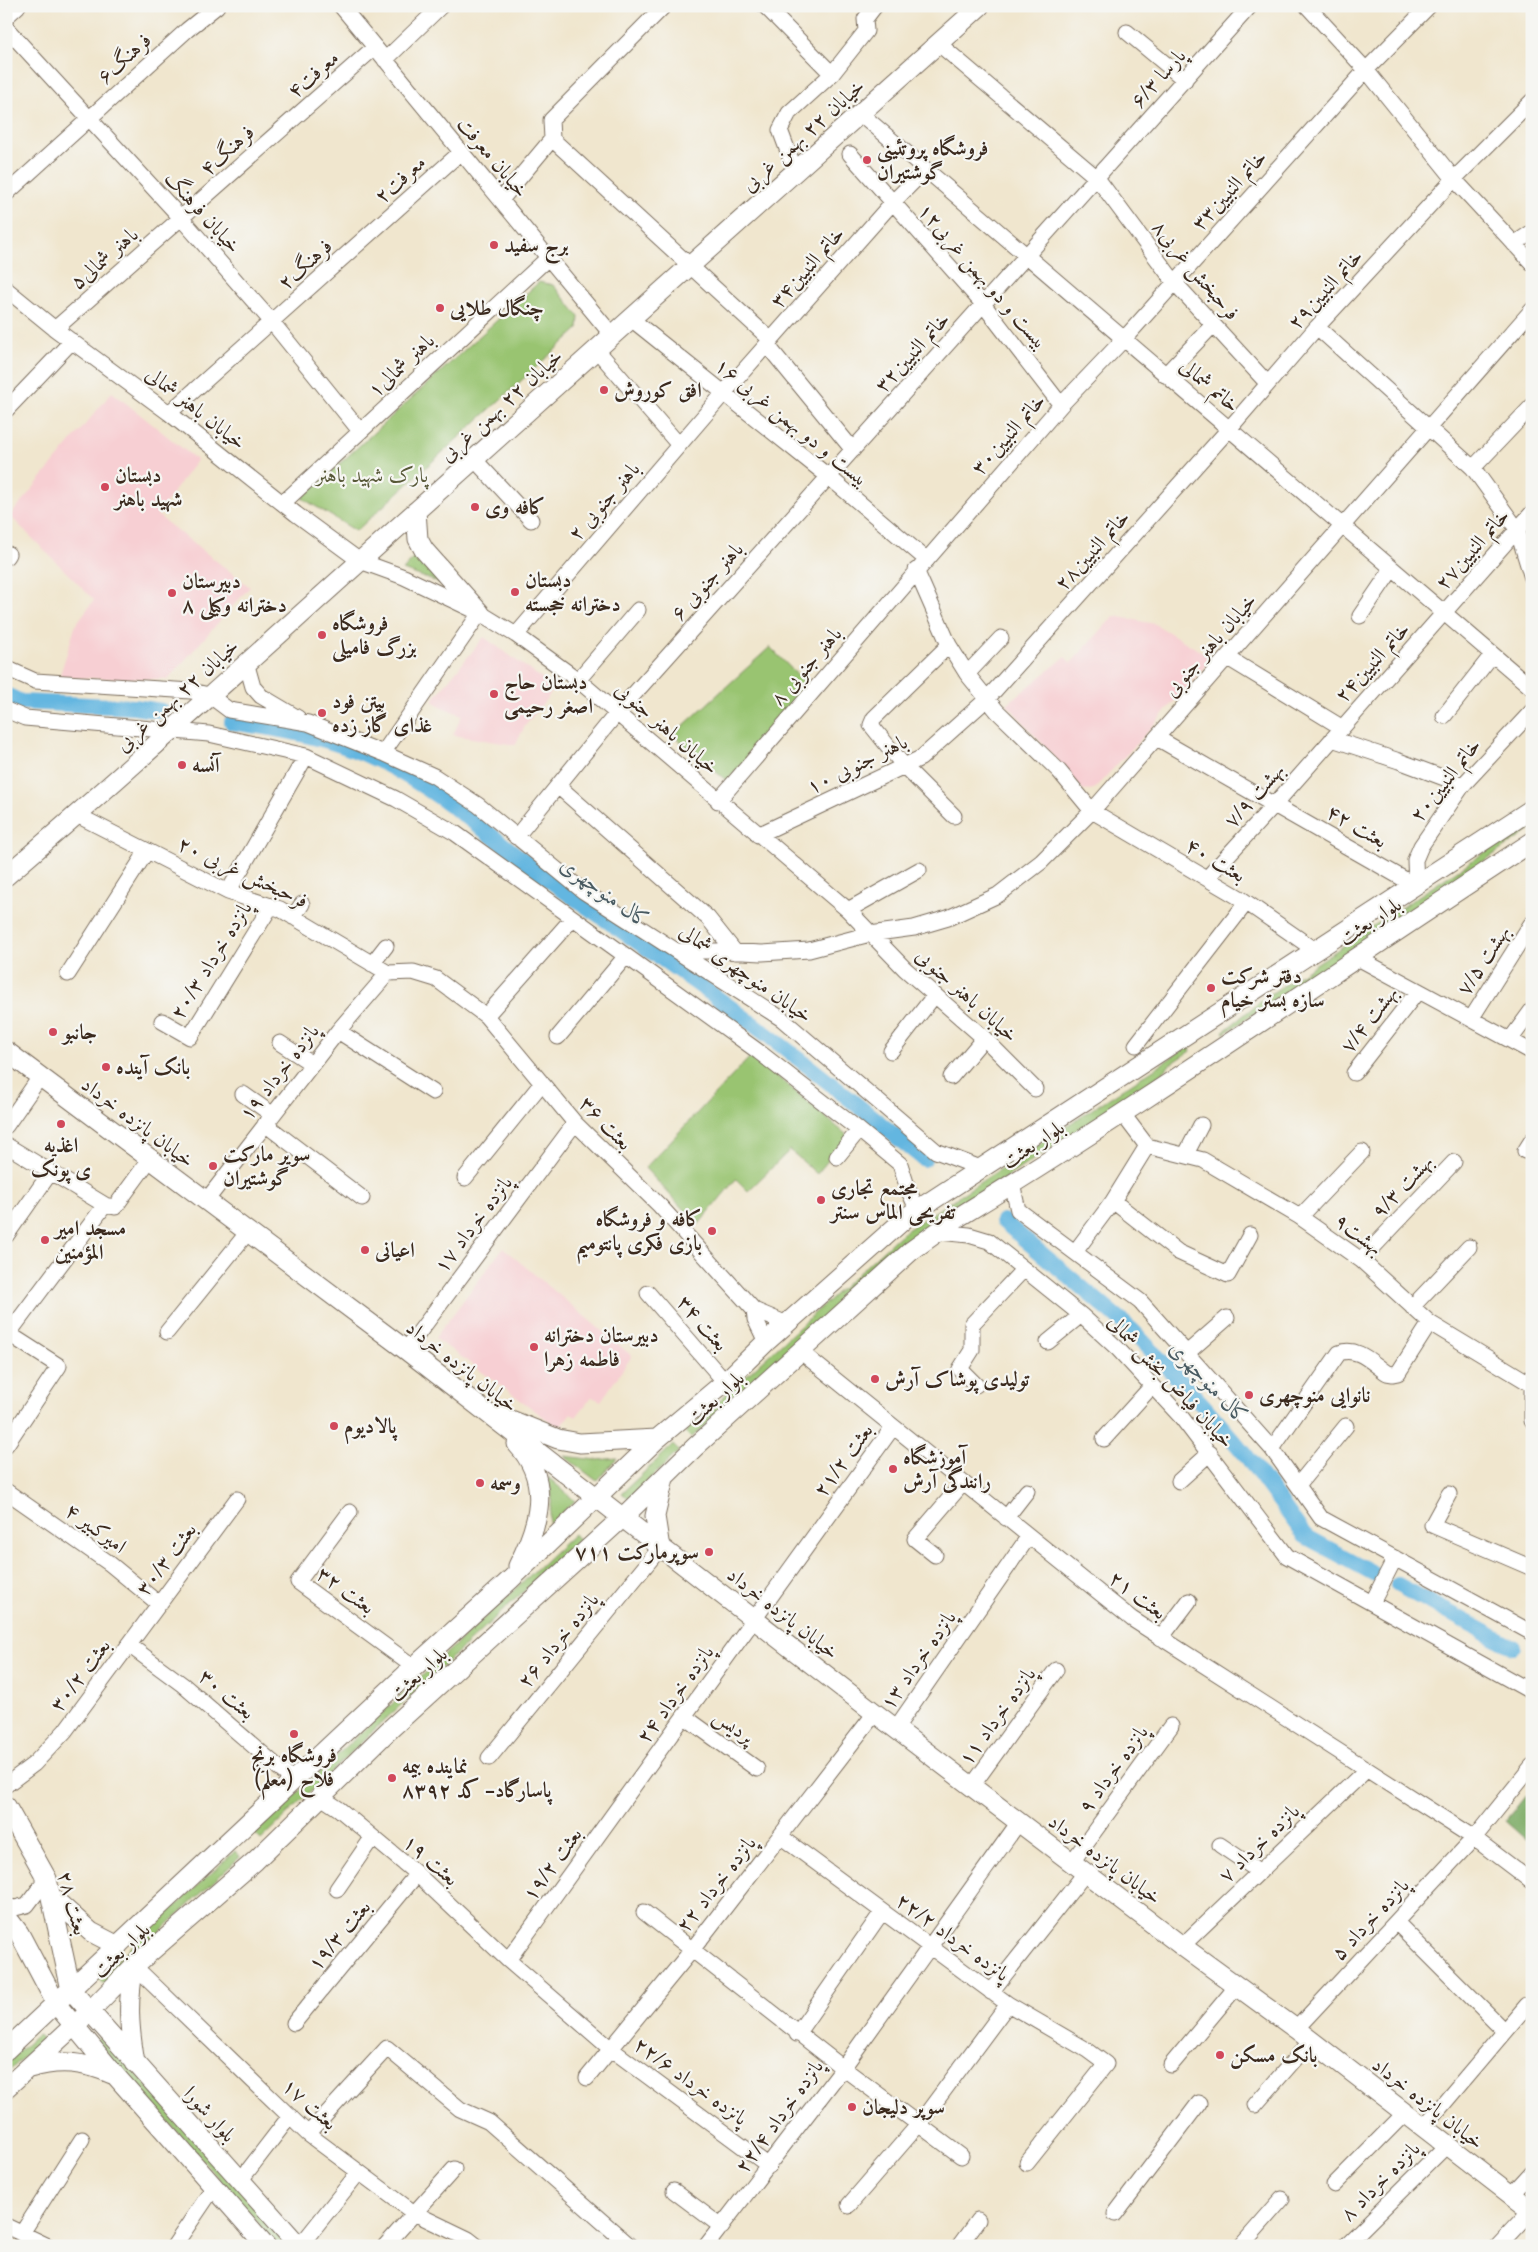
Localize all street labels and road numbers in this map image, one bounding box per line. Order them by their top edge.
street label: فرهنگ۶ [91,26,158,91]
street label: پارسا ۶/۳ [1124,42,1194,114]
street label: معرفت۴ [281,44,346,105]
street label: خیابان ۲۲ بهمن غربی [735,72,871,199]
street label: خیابان معرفت [450,110,535,204]
street label: فرهنگ۴ [194,118,261,183]
street label: خاتم النبیین۳۳ [1185,144,1276,239]
street label: معرفت۲ [368,148,432,210]
street label: خیابان فرهنگ [158,165,248,260]
street label: بیست و دو بهمن غربی۱۲ [911,197,1054,356]
street label: فرحبخش غربی۸ [1145,214,1246,327]
street label: باهنر شمالی۵ [64,220,145,296]
street label: خاتم النبیین۳۴ [764,220,853,316]
street label: فرهنگ۲ [272,232,339,297]
street label: خاتم النبیین۲۹ [1281,243,1372,338]
street label: خاتم النبیین۳۲ [868,306,959,401]
street label: باهنر شمالی۱ [361,327,441,404]
street label: خیابان ۲۲ بهمن غربی [433,342,569,469]
street label: بیست و دو بهمن غربی ۱۶ [709,351,875,494]
street label: خاتم شمالی [1172,352,1246,421]
street label: خیابان باهنر شمالی [139,360,252,457]
street label: خاتم النبیین۳۰ [965,387,1054,483]
street label: باهنر جنوبی ۲ [562,455,647,547]
street label: خاتم النبیین۲۷ [1429,502,1518,598]
street label: خاتم النبیین۲۸ [1048,504,1139,599]
street label: باهنر جنوبی ۶ [664,536,750,627]
street label: خیابان باهنر جنوبی [1157,587,1264,703]
street label: خاتم النبیین۲۴ [1328,616,1419,711]
street label: باهنر جنوبی ۸ [764,620,849,712]
street label: خیابان ۲۲ بهمن غربی [109,632,245,759]
street label: خیابان باهنر جنوبی [609,675,725,782]
street label: باهنر جنوبی ۱۰ [802,728,913,801]
street label: خاتم النبیین۲۰ [1403,732,1490,830]
street label: بهشت ۷/۹ [1217,756,1291,834]
street label: بعثت ۴۲ [1321,797,1392,855]
street label: فرحبخش غربی ۲۰ [173,830,313,915]
street label: بعثت ۴۰ [1180,831,1251,890]
street label: بلوار بعثت [1333,890,1408,953]
street label: پانزده خرداد ۲۰/۳ [164,895,260,1025]
street label: خیابان منوچهری شمالی [673,917,818,1030]
street label: بهشت ۷/۵ [1450,919,1517,1001]
street label: خیابان باهنر جنوبی [909,941,1024,1049]
street label: بهشت ۷/۴ [1334,979,1405,1059]
street label: پانزده خرداد ۱۹ [233,1017,327,1127]
street label: خیابان پانزده خرداد [75,1070,200,1175]
street label: بعثت ۳۶ [572,1090,639,1157]
street label: بلوار بعثت [996,1113,1071,1176]
street label: بهشت ۹/۳ [1365,1148,1440,1225]
street label: پانزده خرداد ۱۷ [427,1169,520,1279]
street label: بهشت۹ [1328,1207,1389,1262]
street label: بعثت ۳۴ [670,1289,735,1358]
street label: خیابان فیاض بخش شمالی [1101,1308,1240,1455]
street label: خیابان پانزده خرداد [400,1313,524,1419]
street label: بلوار بعثت [680,1364,751,1433]
street label: بعثت ۲۱/۲ [807,1418,880,1503]
street label: امیرکبیر ۴ [59,1496,132,1561]
street label: بعثت ۳۰/۳ [129,1517,203,1602]
street label: بعثت ۳۲ [311,1559,381,1621]
street label: خیابان پانزده خرداد [721,1560,845,1666]
street label: بعثت ۲۱ [1103,1564,1173,1627]
street label: پانزده خرداد ۲۶ [511,1586,607,1694]
street label: پانزده خرداد ۱۳ [873,1604,964,1716]
street label: بعثت ۳۰/۲ [43,1633,117,1718]
street label: پانزده خرداد ۲۴ [630,1638,722,1749]
street label: بلوار بعثت [383,1640,454,1709]
street label: پانزده خرداد ۱۱ [952,1660,1044,1771]
street label: بعثت ۳۰ [192,1662,261,1727]
street label: پردیس [707,1702,762,1752]
street label: پانزده خرداد ۹ [1071,1718,1156,1819]
street label: پانزده خرداد ۷ [1212,1796,1307,1890]
street label: خیابان پانزده خرداد [1042,1807,1167,1912]
street label: بعثت ۱۹/۲ [516,1822,589,1907]
street label: بعثت ۱۹ [396,1828,465,1893]
street label: پانزده خرداد ۲۲ [670,1829,764,1939]
street label: بعثت ۲۸ [50,1868,95,1939]
street label: پانزده خرداد ۵ [1325,1871,1417,1967]
street label: پانزده خرداد ۲۲/۲ [890,1886,1016,1989]
street label: بعثت ۱۹/۳ [301,1894,378,1977]
street label: بلوار بعثت [86,1916,157,1985]
street label: پانزده خرداد ۲۲/۶ [628,2030,754,2133]
street label: خیابان پانزده خرداد [1366,2050,1490,2156]
street label: پانزده خرداد ۲۲/۴ [728,2053,831,2179]
street label: بعثت ۱۷ [276,2072,344,2137]
street label: بلوار شورا [177,2080,243,2149]
street label: پانزده خرداد ۸ [1334,2134,1428,2228]

